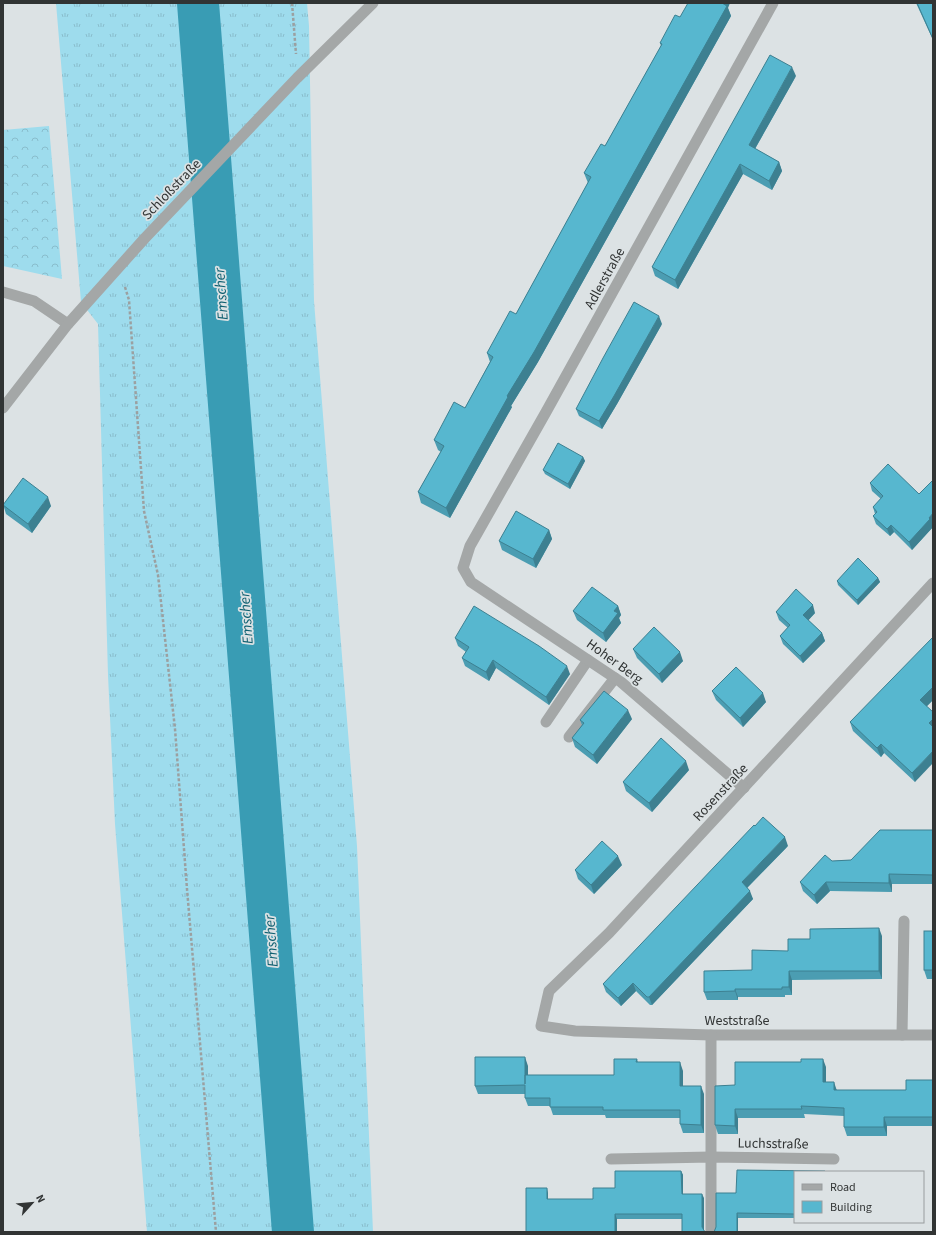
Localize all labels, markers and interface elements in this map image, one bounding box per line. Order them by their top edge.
street label: Schloßstraße [138,155,206,225]
street label: Adlerstraße [580,244,630,313]
water label: Emscher [209,266,234,321]
water label: Emscher [234,590,259,645]
street label: Hoher Berg [582,634,647,689]
street label: Rosenstraße [689,759,753,826]
water label: Emscher [259,913,284,968]
street label: Weststraße [704,1011,770,1031]
street label: Luchsstraße [737,1133,809,1155]
legend [794,1171,924,1223]
text: Road [830,1179,856,1196]
north arrow [12,1183,52,1223]
text: N [32,1192,49,1205]
text: Building [830,1199,872,1216]

